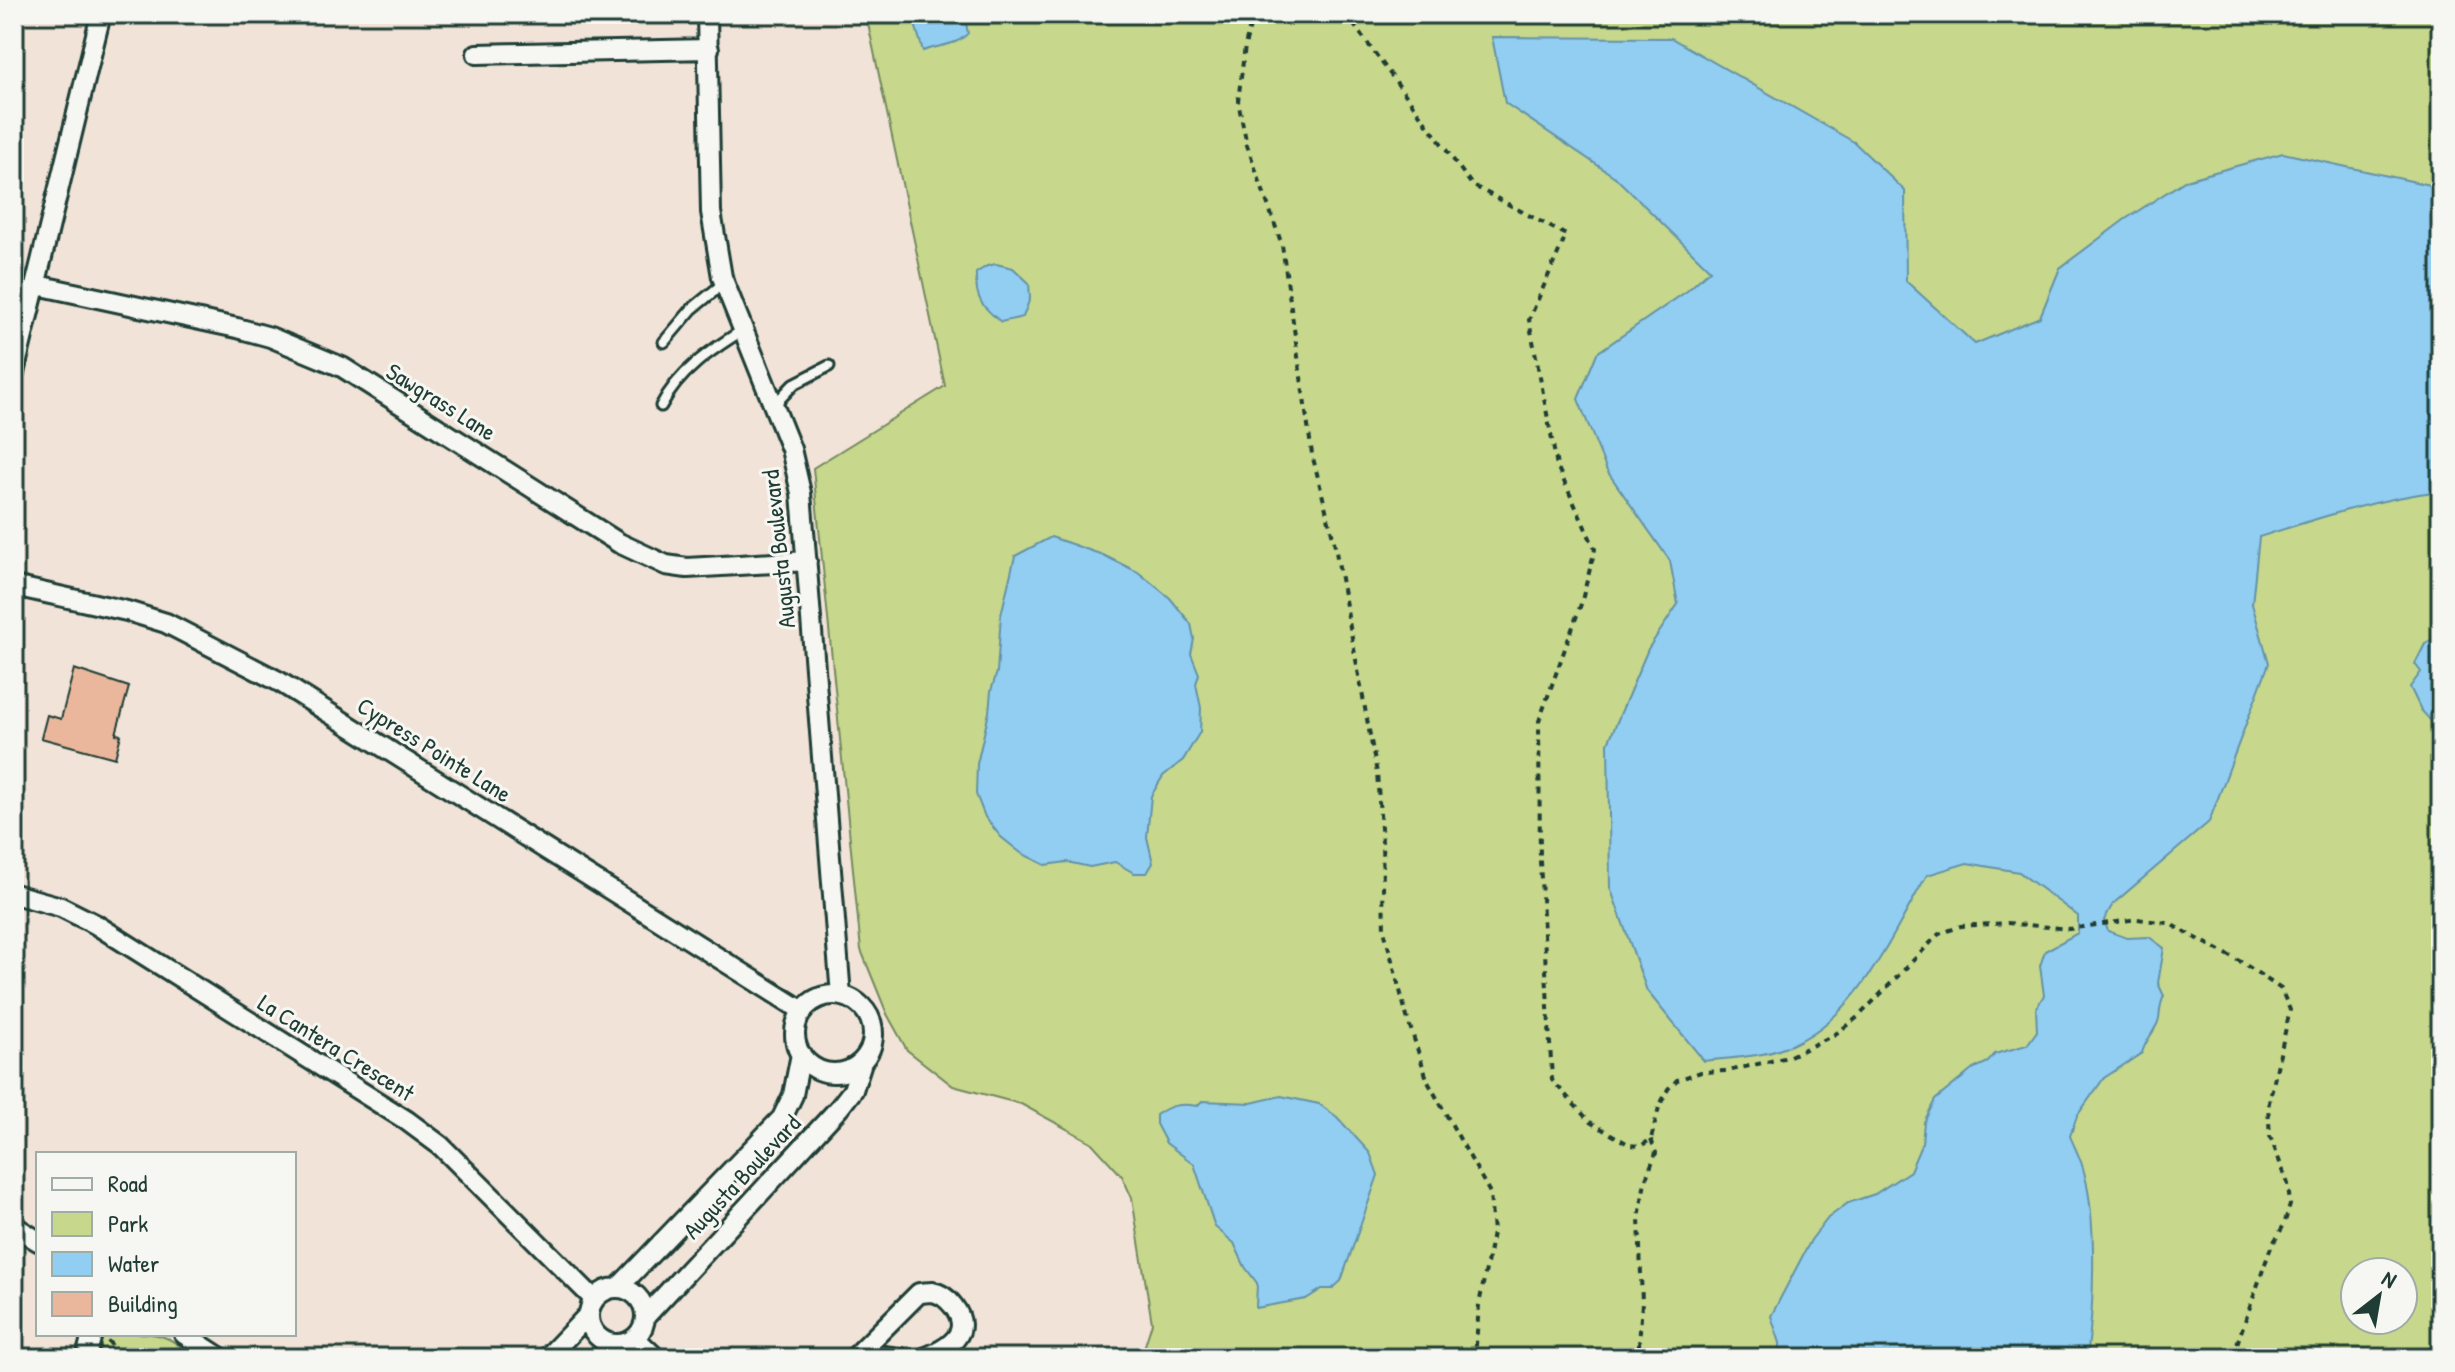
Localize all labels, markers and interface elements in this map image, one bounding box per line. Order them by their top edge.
street label: Sawgrass Lane [381,355,503,448]
street label: Augusta Boulevard [754,468,802,630]
street label: Cypress Pointe Lane [351,689,518,810]
street label: La Cantera Crescent [252,986,421,1108]
street label: Augusta Boulevard [675,1107,807,1245]
legend [36,1152,296,1336]
text: Road [108,1167,147,1199]
text: Park [108,1207,148,1239]
text: Water [108,1247,159,1279]
north arrow [2339,1256,2419,1336]
text: N [2377,1263,2402,1295]
text: Building [108,1287,178,1319]

